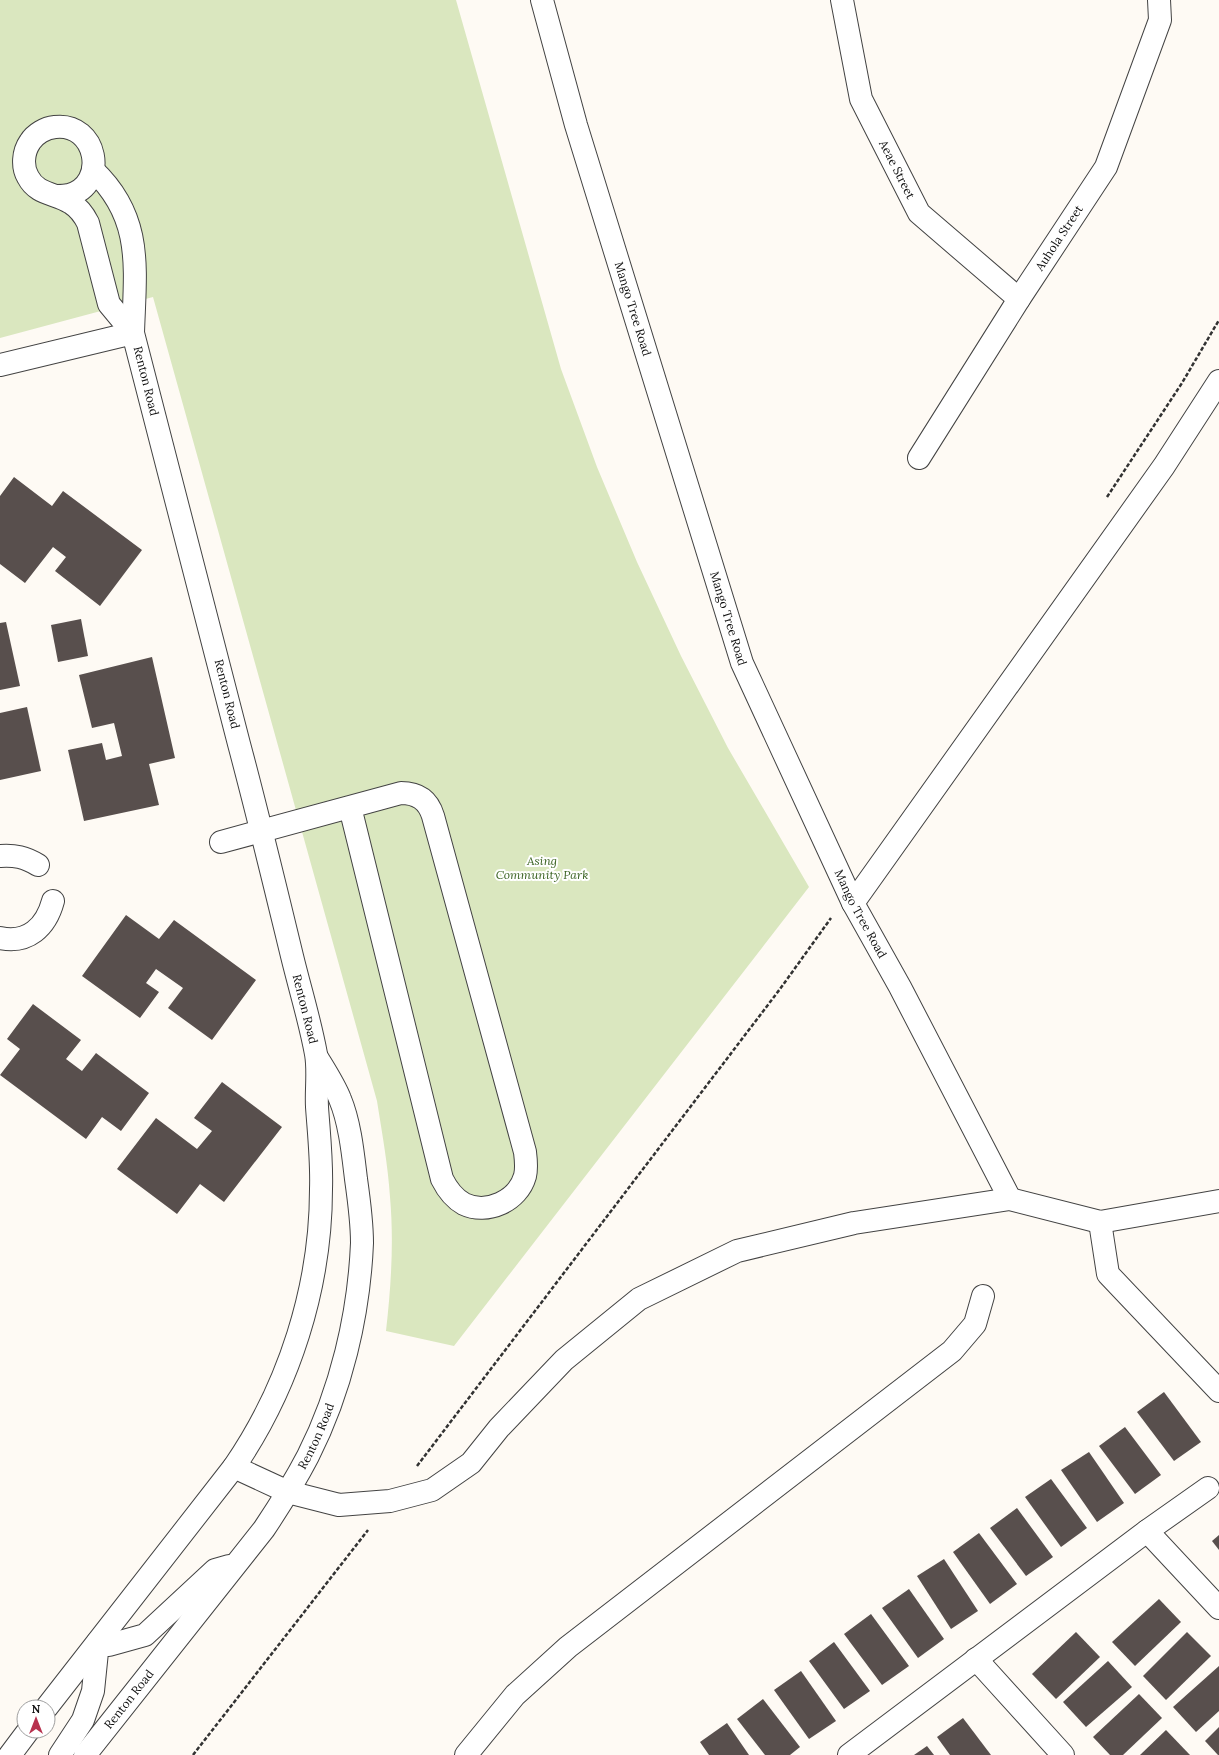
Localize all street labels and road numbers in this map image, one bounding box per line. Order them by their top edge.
street label: Aeae Street [876,137,919,202]
street label: Auhola Street [1031,202,1086,274]
street label: Mango Tree Road [612,260,655,358]
street label: Renton Road [131,345,162,417]
street label: Mango Tree Road [707,569,750,667]
street label: Renton Road [212,658,243,730]
street label: Mango Tree Road [832,867,890,961]
street label: Renton Road [290,973,321,1045]
street label: Renton Road [294,1401,337,1472]
street label: Renton Road [101,1666,157,1732]

